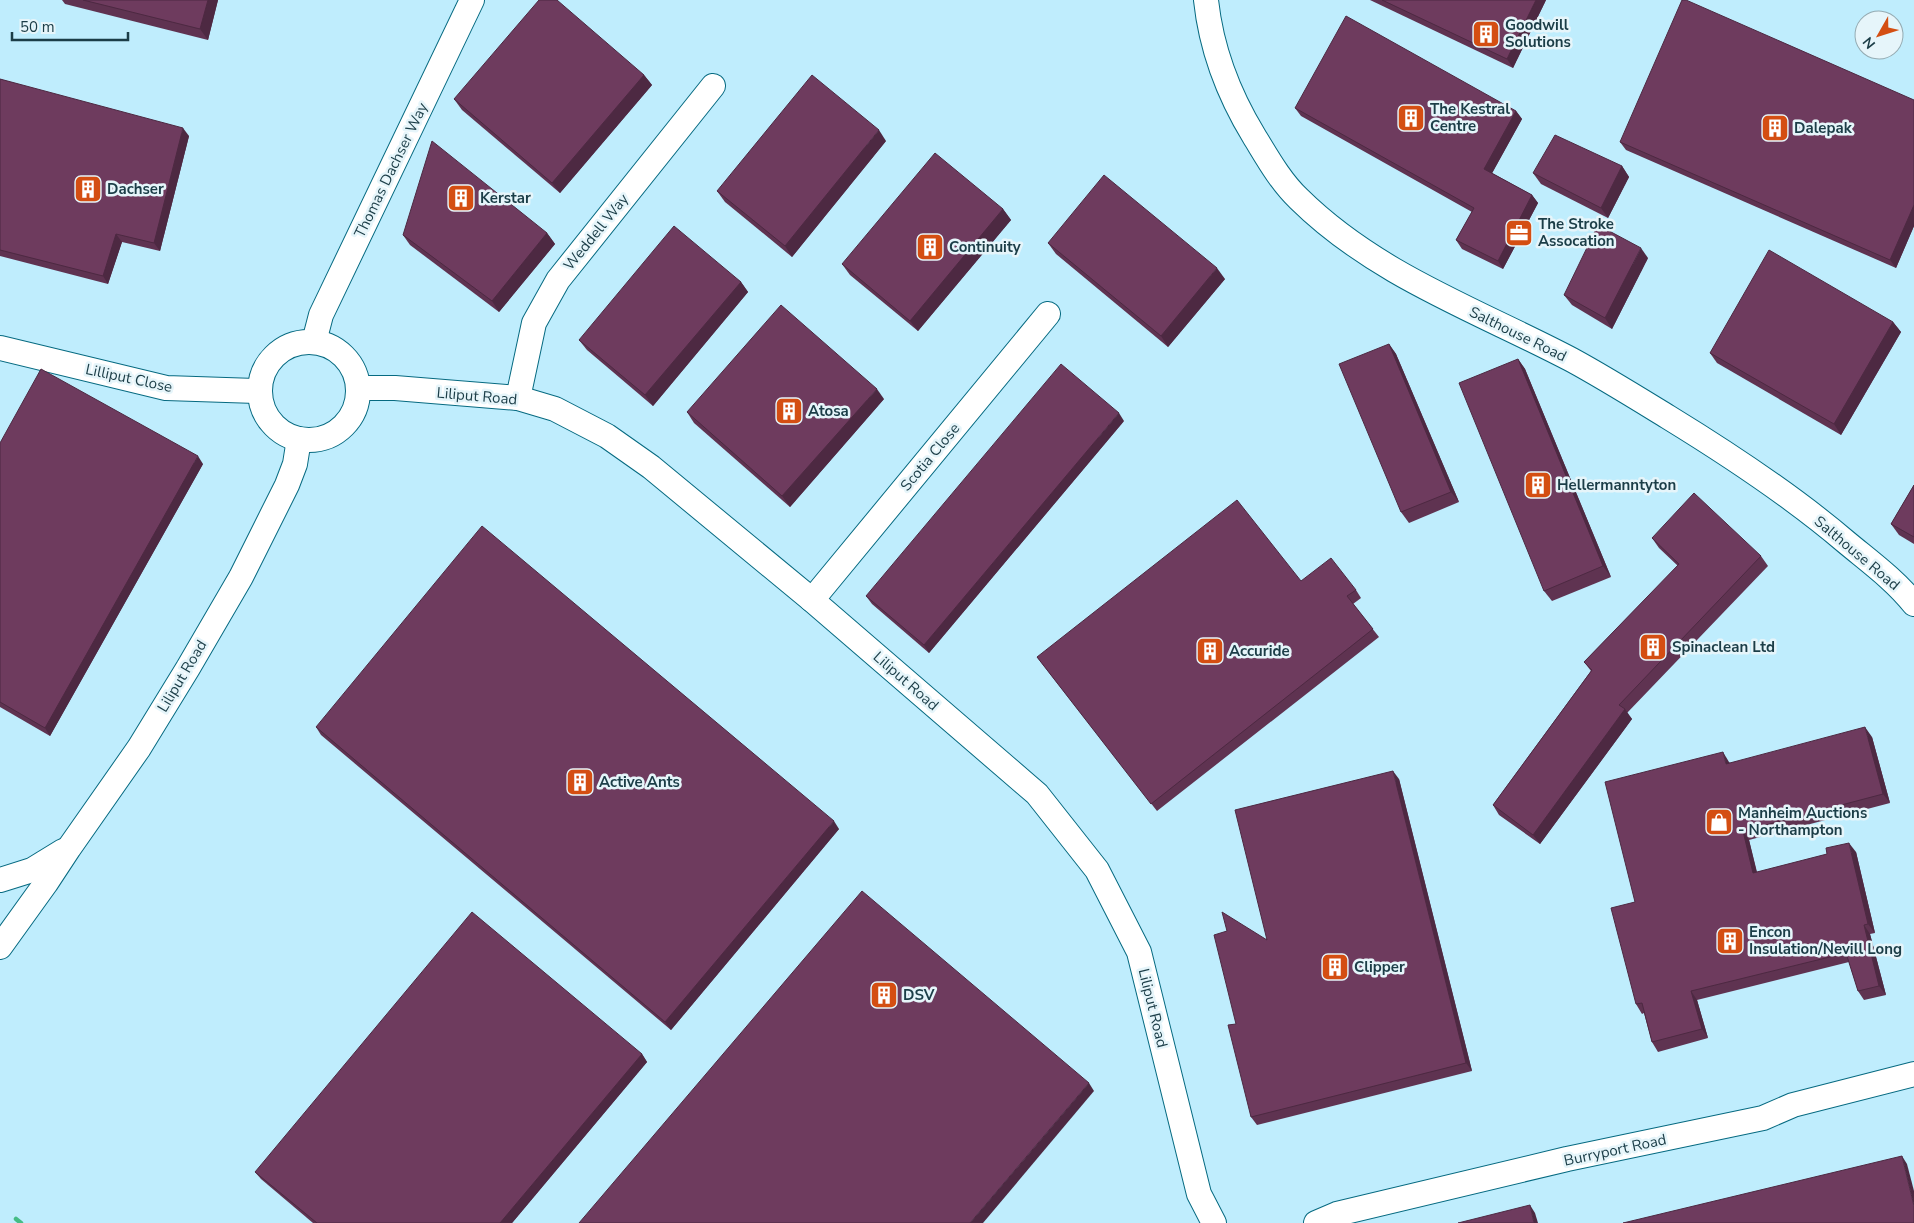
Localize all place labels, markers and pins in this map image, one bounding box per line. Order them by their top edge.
place label: Goodwill Solutions [1505,15,1571,52]
building icon: Goodwill Solutions [1471,19,1501,49]
place label: The Kestral Centre [1430,99,1510,136]
building icon: The Kestral Centre [1396,103,1426,133]
building icon: Dalepak [1760,113,1790,143]
place label: Dalepak [1794,118,1853,138]
building icon: Dachser [73,174,103,204]
place label: Dachser [107,179,164,199]
building icon: Kerstar [446,183,476,213]
place label: Kerstar [480,188,531,208]
place label: The Stroke Assocation [1538,214,1615,251]
office icon: The Stroke Assocation [1504,218,1534,248]
building icon: Continuity [915,232,945,262]
place label: Continuity [949,237,1021,257]
building icon: Atosa [774,396,804,426]
place label: Atosa [808,401,849,421]
building icon: Hellermanntyton [1523,470,1553,500]
place label: Hellermanntyton [1557,475,1676,495]
building icon: Spinaclean Ltd [1638,632,1668,662]
building icon: Accuride [1195,636,1225,666]
place label: Spinaclean Ltd [1672,637,1775,657]
place label: Accuride [1229,641,1290,661]
building icon: Active Ants [565,767,595,797]
place label: Active Ants [599,772,680,792]
place label: Manheim Auctions - Northampton [1738,803,1867,840]
shop icon: Manheim Auctions - Northampton [1704,807,1734,837]
place label: Encon Insulation/Nevill Long [1749,922,1902,959]
building icon: Encon Insulation/Nevill Long [1715,926,1745,956]
building icon: Clipper [1320,952,1350,982]
place label: Clipper [1354,957,1405,977]
building icon: DSV [869,980,899,1010]
place label: DSV [903,985,935,1005]

